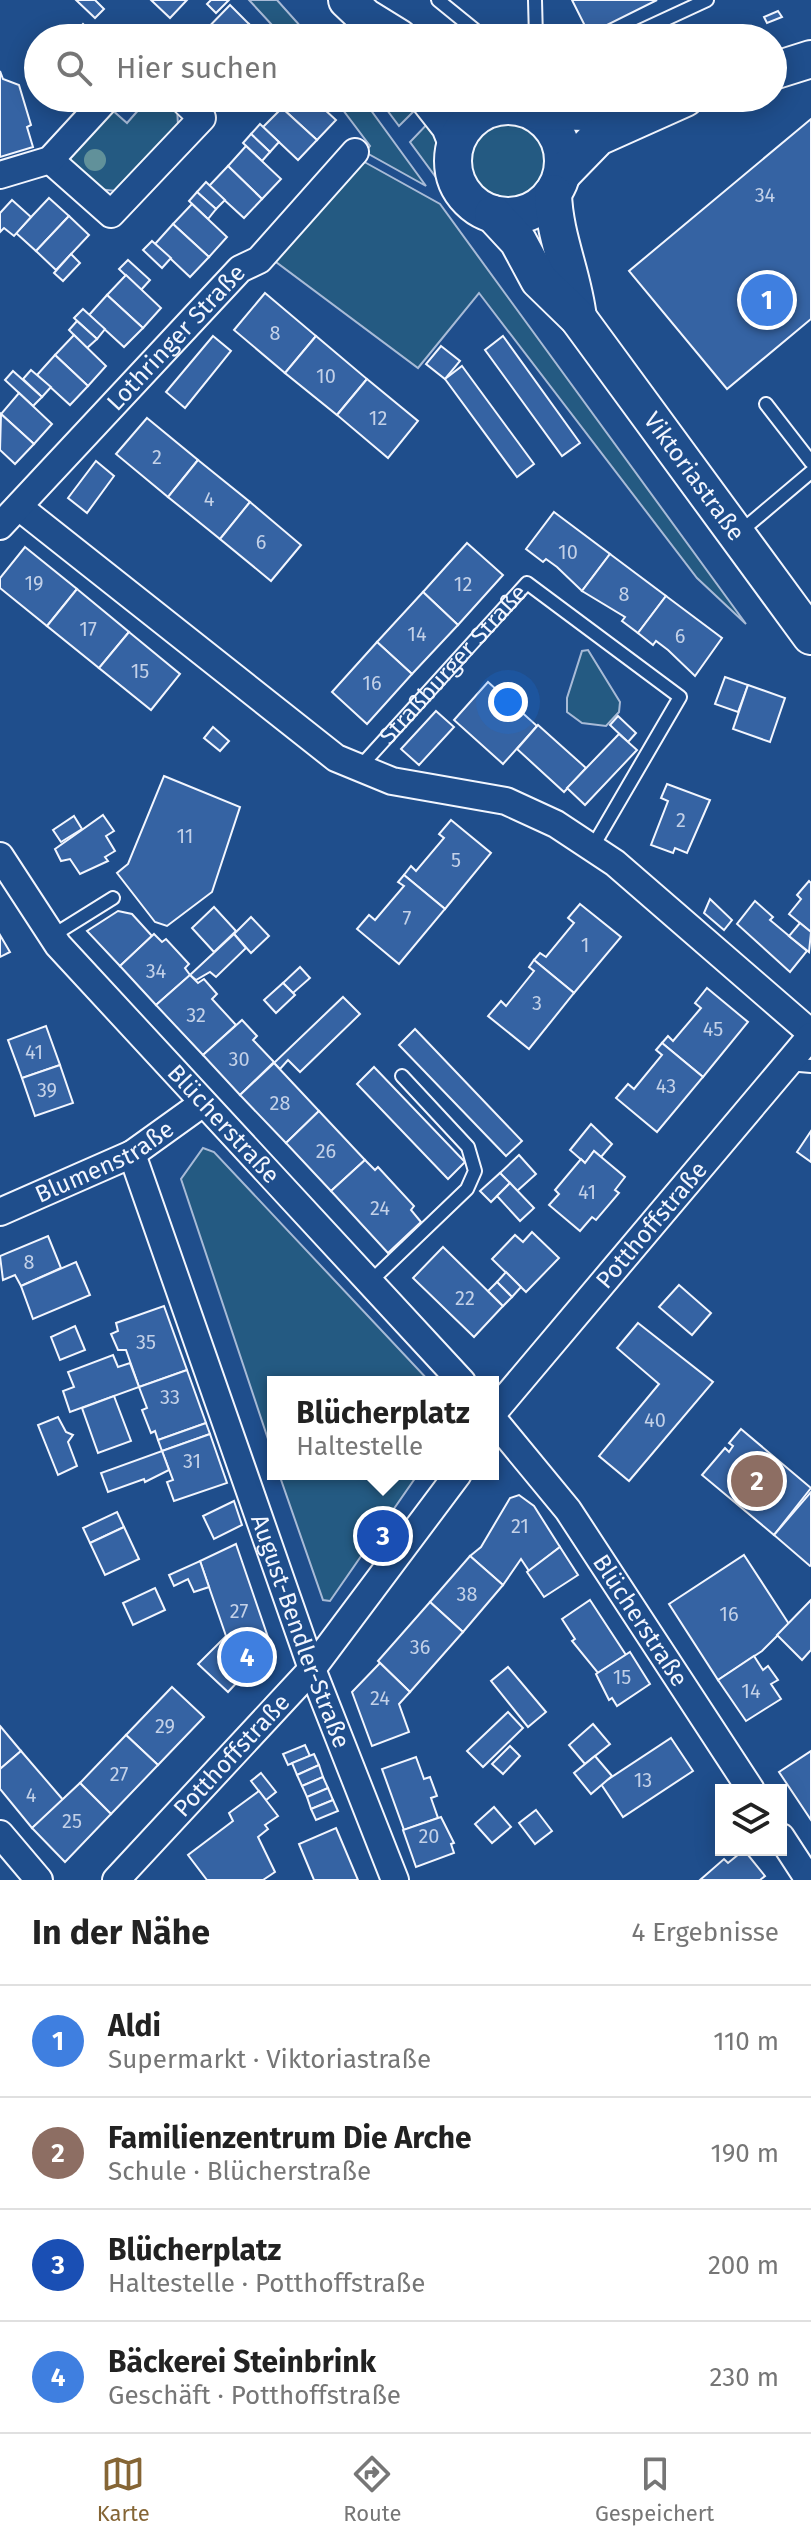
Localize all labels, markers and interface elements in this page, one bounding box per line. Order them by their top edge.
search box [24,24,787,112]
icon: search [52,46,96,90]
text: Hier suchen [116,50,278,86]
house number: 34 [755,183,776,207]
street label: Lothringer Straße [101,259,251,416]
pin: 1 [741,270,793,330]
house number: 8 [269,321,281,345]
house number: 10 [316,364,336,388]
house number: 12 [369,406,387,430]
street label: Viktoriastraße [638,407,750,546]
house number: 2 [152,445,162,469]
house number: 4 [204,487,215,511]
house number: 6 [256,530,266,554]
house number: 10 [558,540,578,564]
house number: 19 [24,571,44,595]
house number: 12 [454,572,472,596]
street label: Straßburger Straße [373,579,533,750]
house number: 8 [618,582,630,606]
house number: 17 [79,617,97,641]
house number: 14 [407,622,427,646]
house number: 6 [675,624,685,648]
house number: 15 [131,659,149,683]
house number: 16 [362,671,382,695]
your location [488,682,528,722]
house number: 2 [676,808,686,832]
house number: 11 [176,824,194,848]
house number: 5 [451,848,461,872]
house number: 7 [403,906,412,930]
house number: 1 [581,933,589,957]
house number: 34 [146,959,167,983]
house number: 3 [532,991,542,1015]
house number: 32 [186,1003,206,1027]
house number: 45 [703,1017,723,1041]
house number: 41 [25,1040,43,1064]
house number: 30 [228,1047,250,1071]
street label: Blücherstraße [162,1059,285,1189]
house number: 43 [656,1074,676,1098]
house number: 39 [37,1078,57,1102]
house number: 28 [270,1091,290,1115]
street label: Blumenstraße [31,1115,179,1209]
house number: 26 [316,1139,336,1163]
street label: Potthoffstraße [590,1156,713,1294]
house number: 41 [578,1180,596,1204]
house number: 24 [370,1196,390,1220]
house number: 8 [23,1250,35,1274]
house number: 22 [455,1286,475,1310]
house number: 35 [136,1330,156,1354]
popup [267,1376,499,1480]
house number: 33 [160,1385,180,1409]
text: Blücherplatz [296,1395,470,1431]
house number: 40 [644,1408,666,1432]
text: Haltestelle [296,1431,423,1462]
house number: 31 [183,1449,201,1473]
pin: 2 [731,1451,783,1511]
pin: 3 [357,1506,409,1566]
street label: August-Bendler-Straße [245,1511,356,1752]
house number: 21 [511,1514,529,1538]
street label: Blücherstraße [587,1549,694,1692]
house number: 38 [457,1582,478,1606]
house number: 27 [230,1599,248,1623]
house number: 16 [719,1602,739,1626]
pin: 4 [221,1627,273,1687]
house number: 36 [410,1635,430,1659]
house number: 15 [613,1665,631,1689]
house number: 14 [741,1679,761,1703]
house number: 24 [370,1686,390,1710]
street label: Potthoffstraße [168,1688,296,1823]
house number: 29 [155,1714,175,1738]
house number: 27 [110,1762,128,1786]
house number: 13 [634,1768,652,1792]
house number: 4 [26,1783,37,1807]
map controls [715,1784,787,1856]
button: layers [715,1784,787,1856]
house number: 25 [62,1809,82,1833]
house number: 20 [418,1824,440,1848]
text: In der Nähe [32,1912,210,1953]
text: 4 Ergebnisse [632,1917,779,1948]
text: Aldi [108,2008,161,2044]
text: 1 [52,2026,64,2057]
text: 110 m [713,2026,779,2057]
text: Supermarkt · Viktoriastraße [108,2044,431,2075]
text: Familienzentrum Die Arche [108,2120,472,2156]
text: 2 [51,2138,65,2169]
text: 190 m [710,2138,779,2169]
text: Schule · Blücherstraße [108,2156,371,2187]
text: Blücherplatz [108,2232,281,2268]
text: 3 [51,2250,65,2281]
text: 200 m [708,2250,779,2281]
text: Haltestelle · Potthoffstraße [108,2268,425,2299]
text: Bäckerei Steinbrink [108,2344,376,2380]
text: 4 [51,2362,65,2393]
text: 230 m [710,2362,779,2393]
text: Geschäft · Potthoffstraße [108,2380,401,2411]
tab: Karte [97,2452,150,2527]
tab: Route [343,2452,401,2527]
tab: Gespeichert [595,2452,714,2527]

